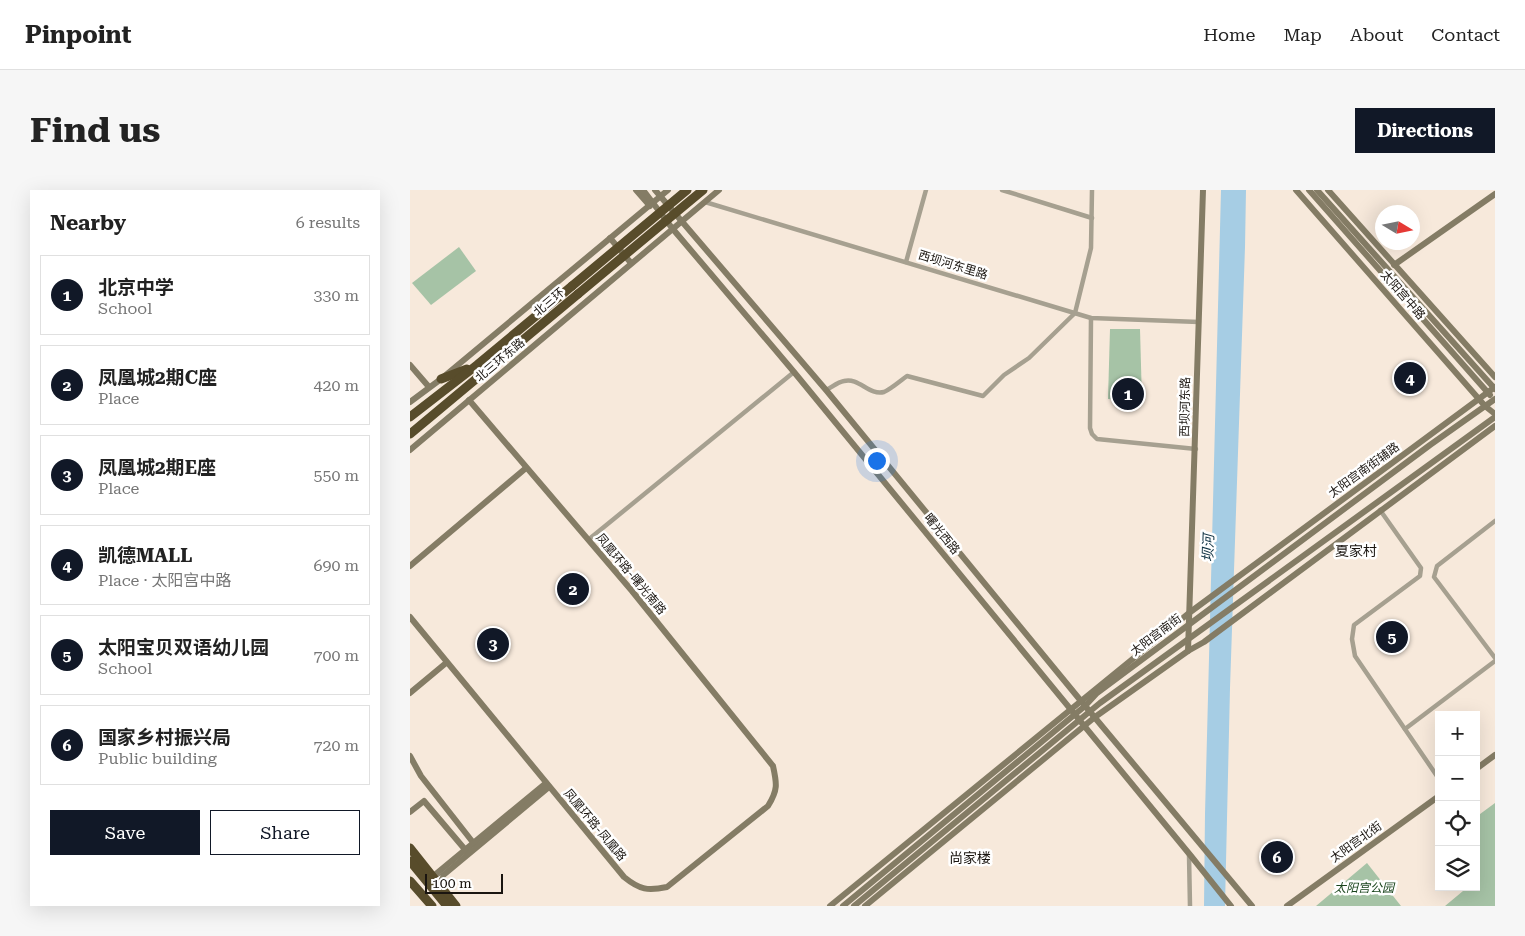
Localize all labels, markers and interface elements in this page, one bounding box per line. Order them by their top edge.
text: Pinpoint [25,21,131,49]
text: Home [1203,24,1255,45]
text: Map [1283,24,1322,45]
text: About [1350,24,1403,45]
text: Contact [1431,24,1500,45]
button: Directions [1355,108,1495,153]
text: Find us [30,110,160,151]
north arrow [1375,205,1420,250]
text: Nearby [50,211,126,235]
text: 6 results [296,213,360,232]
street label: 西坝河东里路 [917,248,989,282]
street label: 太阳宫中路 [1378,268,1428,322]
text: 北京中学 [98,276,174,299]
street label: 北三环 [531,285,567,319]
text: 1 [63,286,71,305]
text: 330 m [313,286,359,305]
text: School [98,299,152,318]
street label: 北三环东路 [473,335,527,385]
pin: 4 [1394,359,1426,397]
text: 凤凰城2期C座 [98,366,217,389]
pin: 1 [1112,375,1144,413]
text: 2 [63,376,71,395]
text: 420 m [313,376,359,395]
street label: 西坝河东路 [1177,377,1193,437]
text: Place [98,389,139,408]
street label: 太阳宫南街辅路 [1326,440,1402,500]
your location [864,448,890,474]
text: 凤凰城2期E座 [98,456,216,479]
text: 3 [63,466,71,485]
text: 550 m [313,466,359,485]
text: Place [98,479,139,498]
street label: 曙光西路 [921,511,963,557]
street label: 凤凰环路-曙光南路 [593,531,669,617]
water label: 坝河 [1200,531,1217,562]
district label: 夏家村 [1335,543,1377,559]
text: 凯德MALL [98,544,192,567]
text: 4 [63,556,71,575]
text: 690 m [313,556,359,575]
pin: 2 [557,570,589,608]
text: Place · 太阳宫中路 [98,571,232,590]
street label: 太阳宫南街 [1128,611,1184,659]
pin: 5 [1376,618,1408,656]
pin: 3 [477,625,509,663]
text: 太阳宝贝双语幼儿园 [98,636,269,659]
text: 5 [63,646,71,665]
text: 700 m [313,646,359,665]
text: School [98,659,152,678]
map controls [1435,711,1480,891]
button: + [1435,711,1480,756]
text: 国家乡村振兴局 [98,726,231,749]
text: 6 [63,736,71,755]
text: 720 m [313,736,359,755]
text: Public building [98,749,217,768]
button: − [1435,756,1480,801]
street label: 凤凰环路-凤凰路 [561,786,629,864]
button: locate [1435,801,1480,846]
button: Save [50,810,200,855]
button: Share [210,810,360,855]
street label: 太阳宫北街 [1328,819,1384,865]
pin: 6 [1261,838,1293,876]
button: layers [1435,846,1480,891]
district label: 尚家楼 [949,850,991,866]
scale bar [425,871,502,894]
text: 100 m [432,875,472,891]
park label: 太阳宫公园 [1334,881,1396,895]

